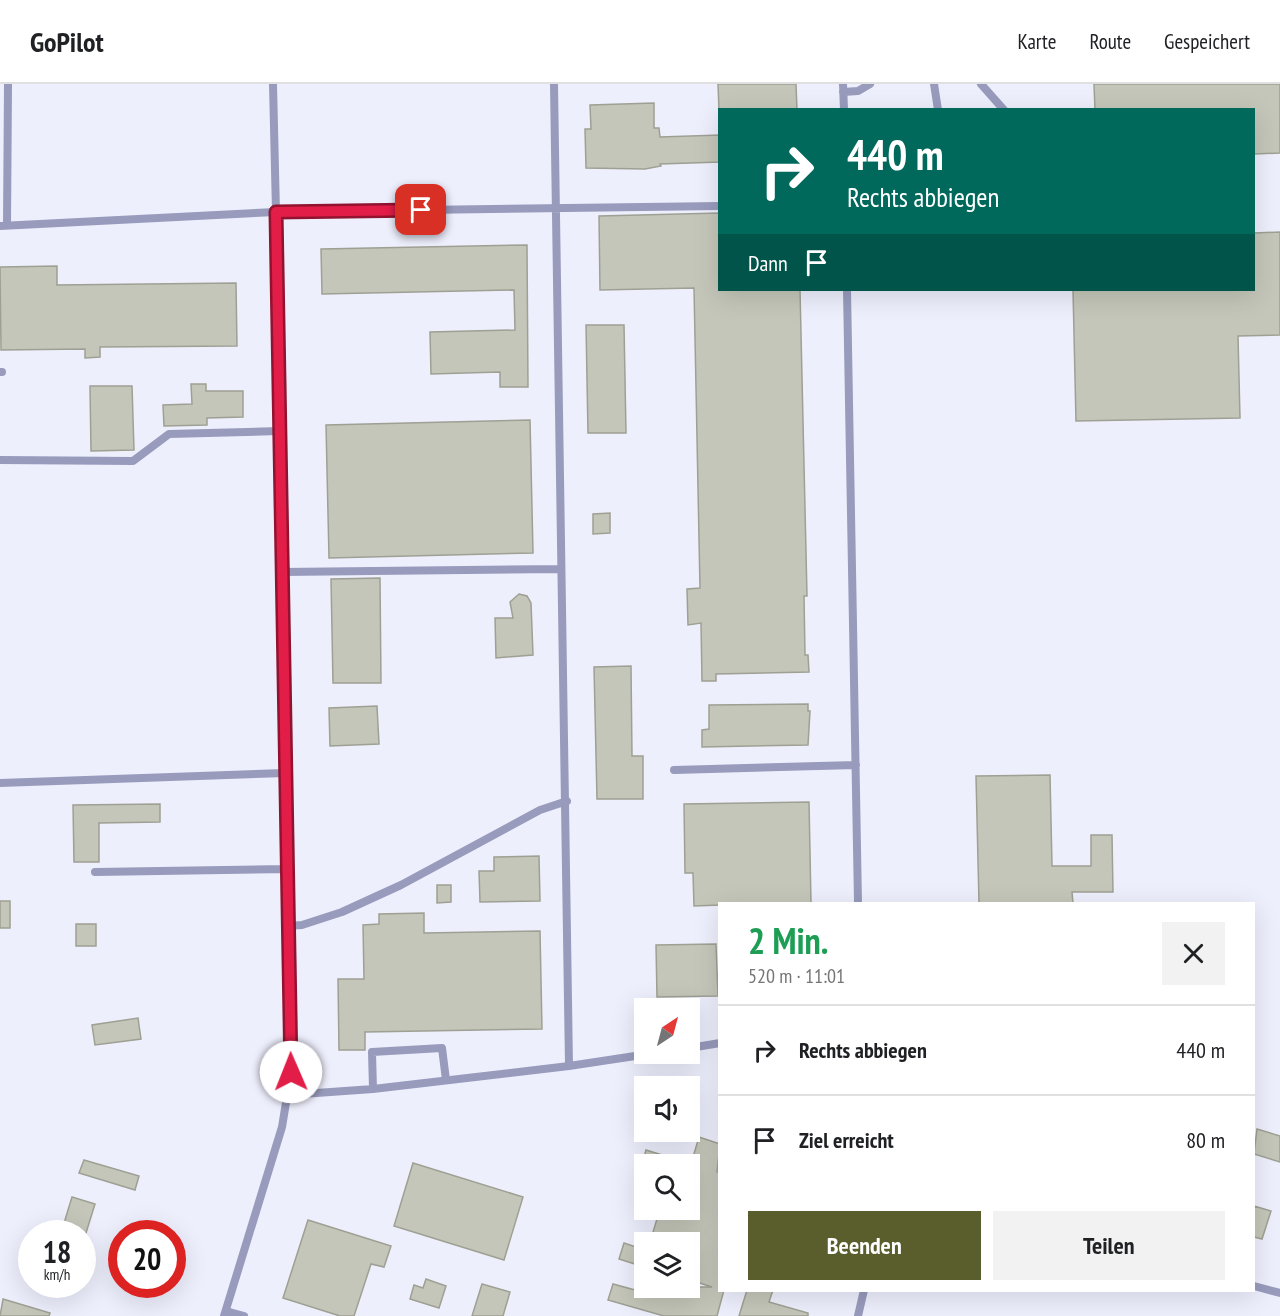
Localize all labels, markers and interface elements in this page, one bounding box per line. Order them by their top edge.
text: GoPilot [30,23,104,60]
text: Karte [1018,28,1056,55]
text: Route [1089,28,1131,55]
text: Gespeichert [1164,28,1250,55]
text: 440 m [847,127,944,182]
icon: right [748,132,826,210]
text: Rechts abbiegen [847,180,999,214]
pin [395,184,446,235]
icon: arrive [404,193,437,226]
icon: arrive [800,246,833,279]
text: Dann [748,249,788,277]
text: 2 Min. [748,917,828,964]
button: close [1162,922,1225,985]
text: 520 m · 11:01 [748,963,845,989]
north arrow [634,998,700,1064]
map controls [634,998,700,1298]
icon: right [748,1034,781,1067]
text: Rechts abbiegen [799,1036,927,1064]
text: 440 m [1176,1036,1225,1064]
position arrow [259,1040,323,1104]
button: sound [634,1076,700,1142]
icon: arrive [748,1124,781,1157]
text: Ziel erreicht [799,1126,894,1154]
text: 80 m [1186,1126,1225,1154]
button: search [634,1154,700,1220]
button: Beenden [748,1211,981,1280]
button: Teilen [993,1211,1225,1280]
speed limit sign: 20 [108,1220,186,1298]
text: 18 [43,1232,71,1271]
button: layers [634,1232,700,1298]
text: km/h [44,1265,70,1284]

